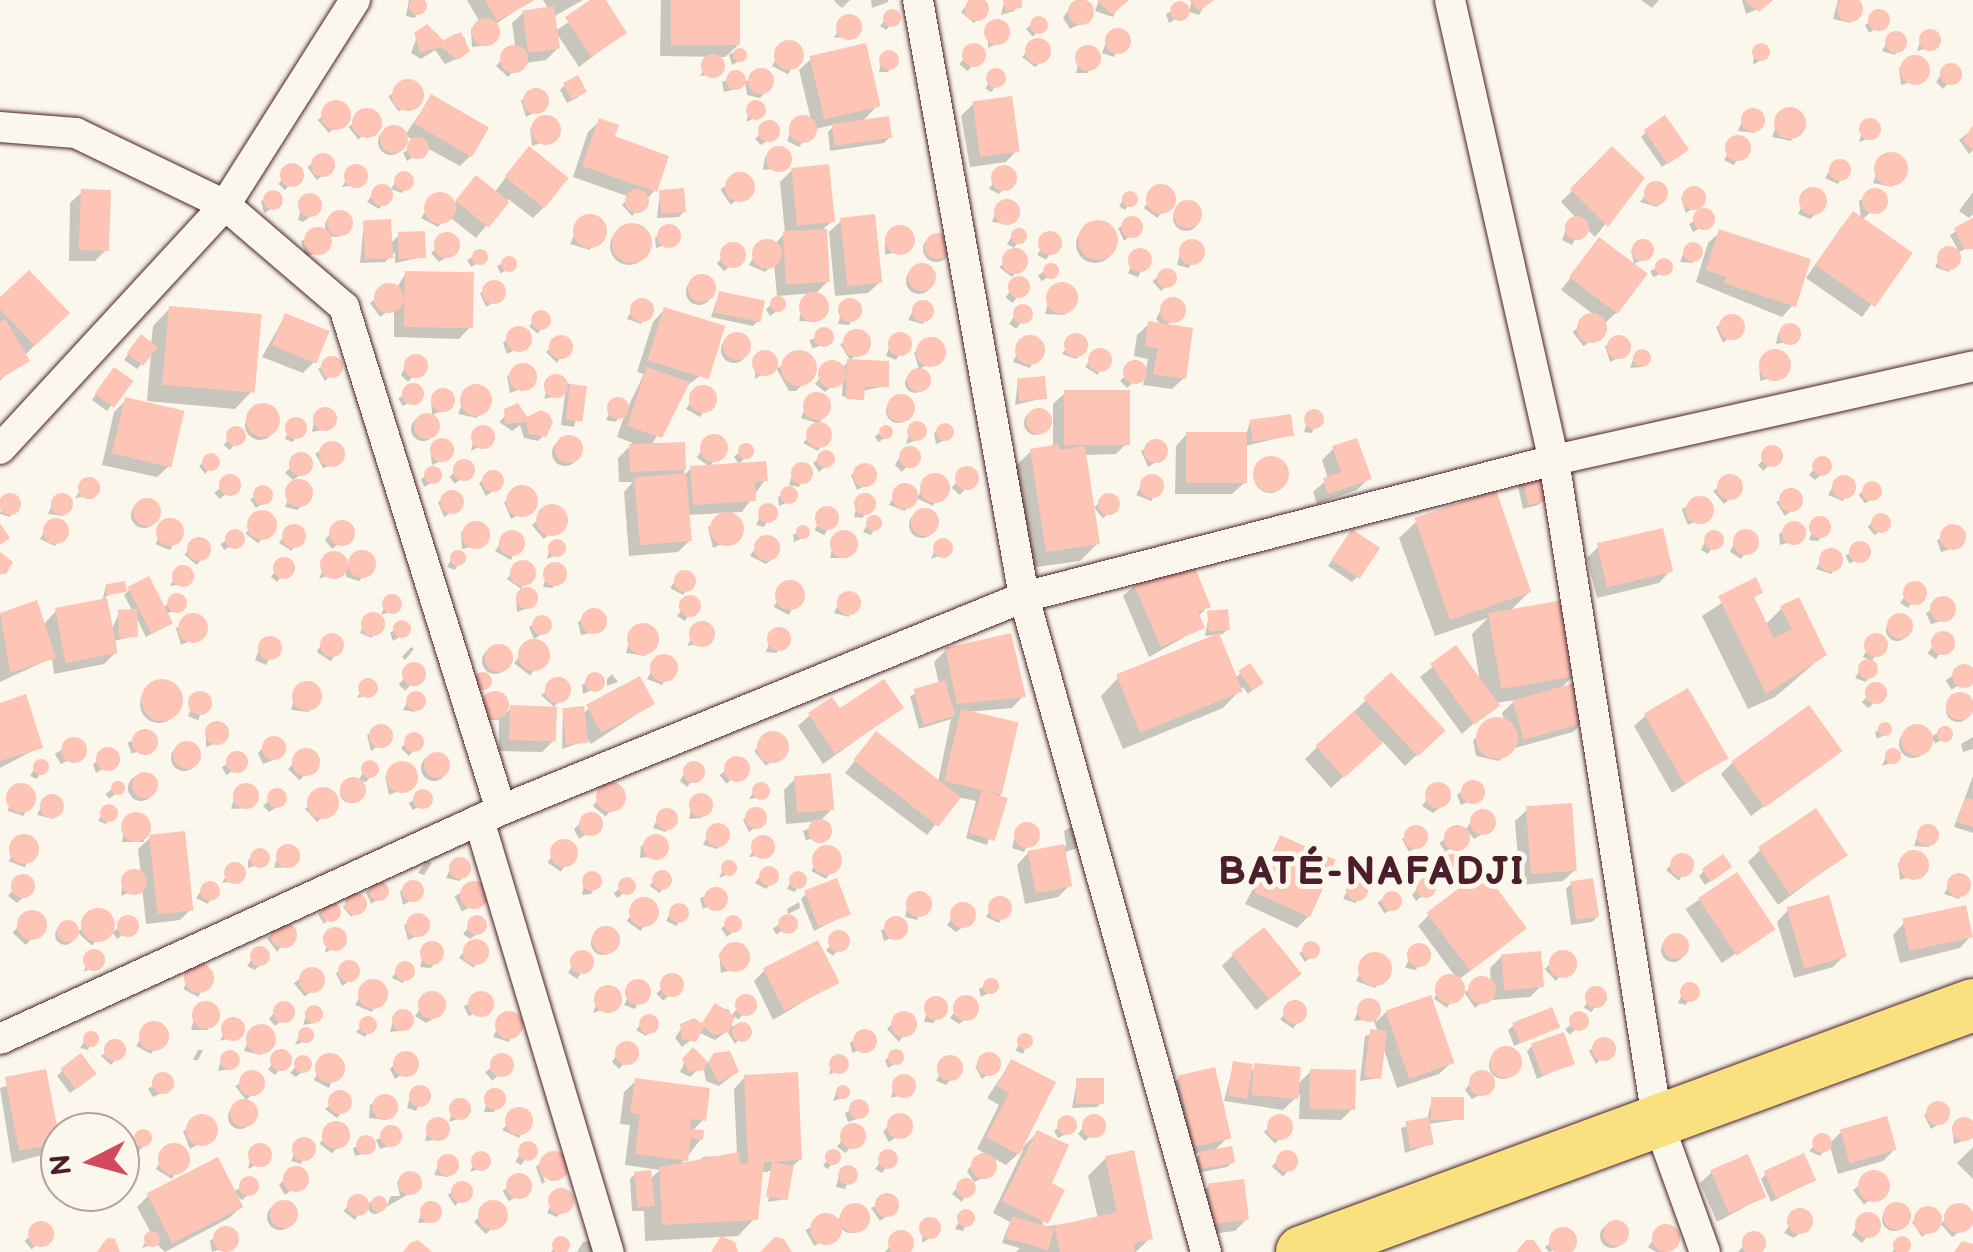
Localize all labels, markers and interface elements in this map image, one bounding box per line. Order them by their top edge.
district label: BATÉ-NAFADJI [1218,848,1526,896]
north arrow [40,1112,140,1212]
text: N [44,1153,79,1177]

